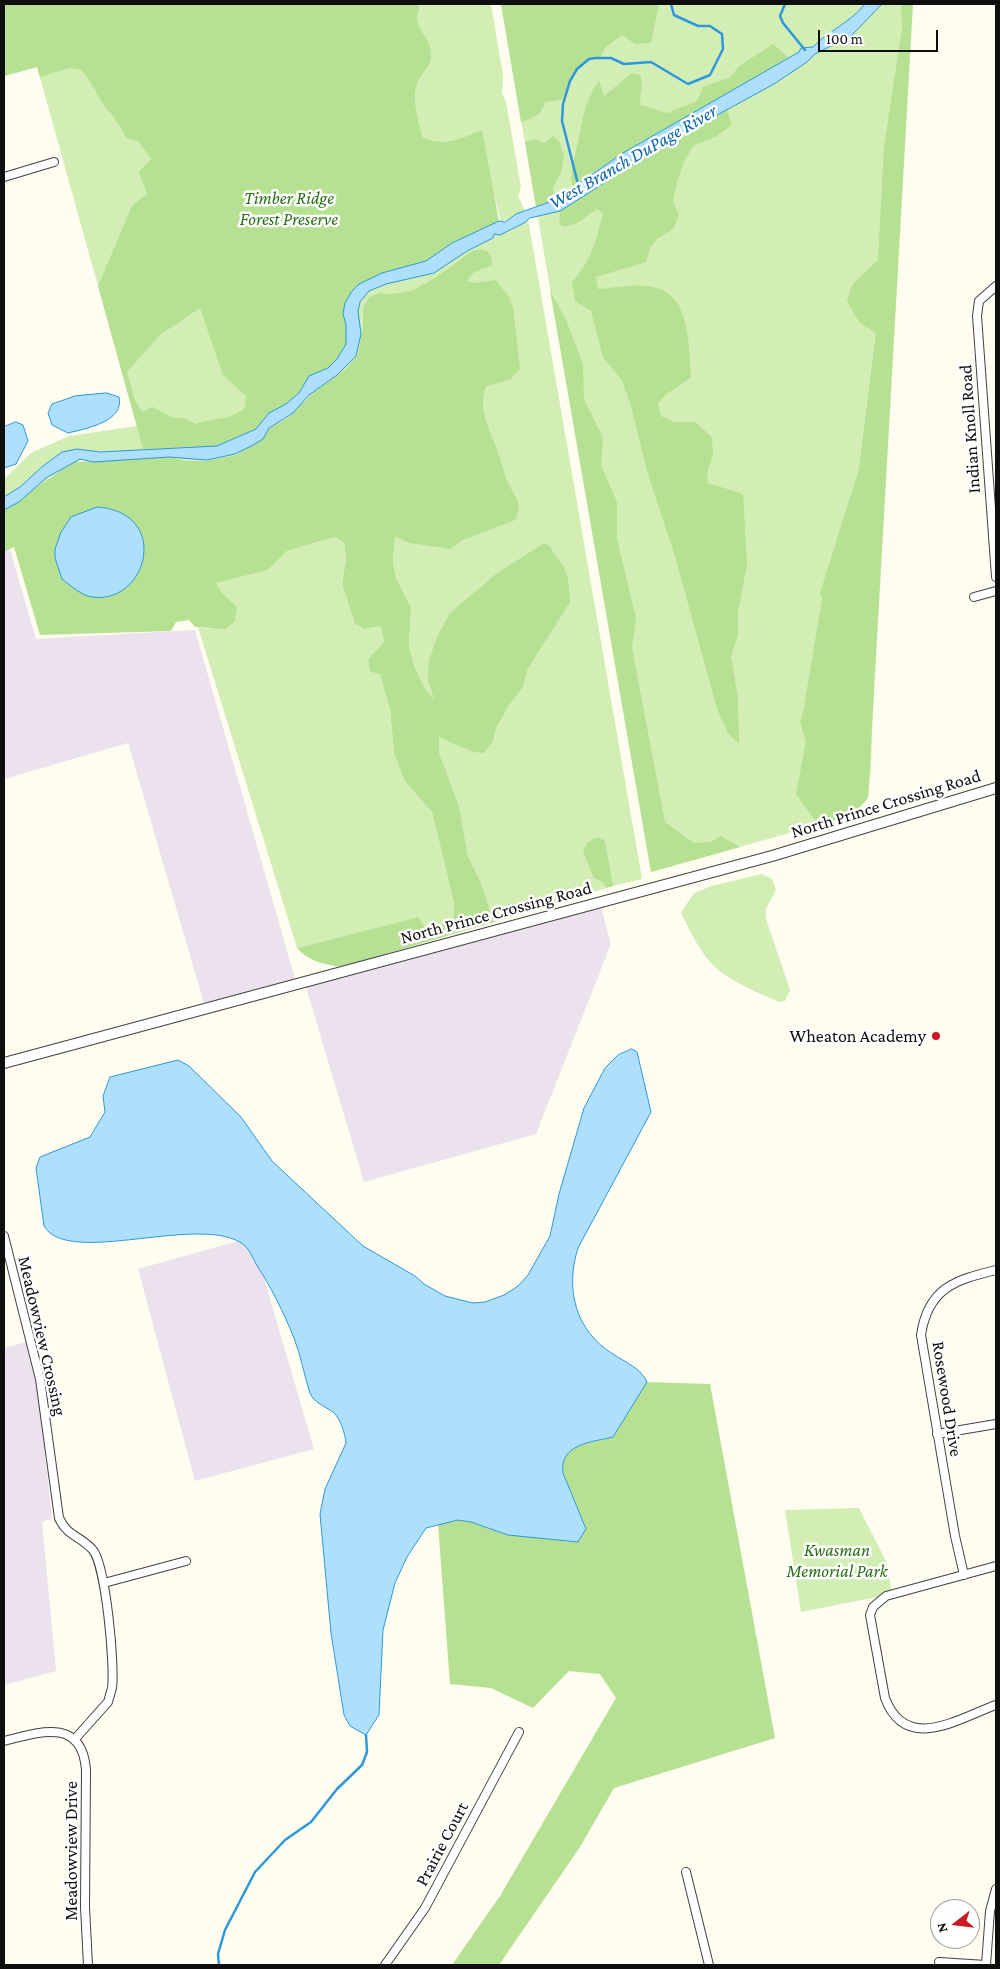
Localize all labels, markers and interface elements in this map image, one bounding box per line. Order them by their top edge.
scale bar [820,20,940,52]
text: 100 m [826,31,863,47]
water label: West Branch DuPage River [545,100,721,214]
park label: Timber Ridge Forest Preserve [240,187,338,230]
street label: Indian Knoll Road [955,364,985,494]
street label: North Prince Crossing Road [789,765,983,843]
street label: North Prince Crossing Road [398,877,594,949]
place label: Wheaton Academy [790,1025,926,1047]
marker: Wheaton Academy [930,1030,942,1042]
street label: Meadowview Crossing [13,1254,71,1418]
street label: Rosewood Drive [927,1340,967,1458]
park label: Kwasman Memorial Park [786,1539,888,1582]
street label: Meadowview Drive [60,1781,82,1921]
street label: Prairie Court [411,1798,473,1890]
north arrow [930,1899,980,1949]
text: N [933,1921,951,1935]

